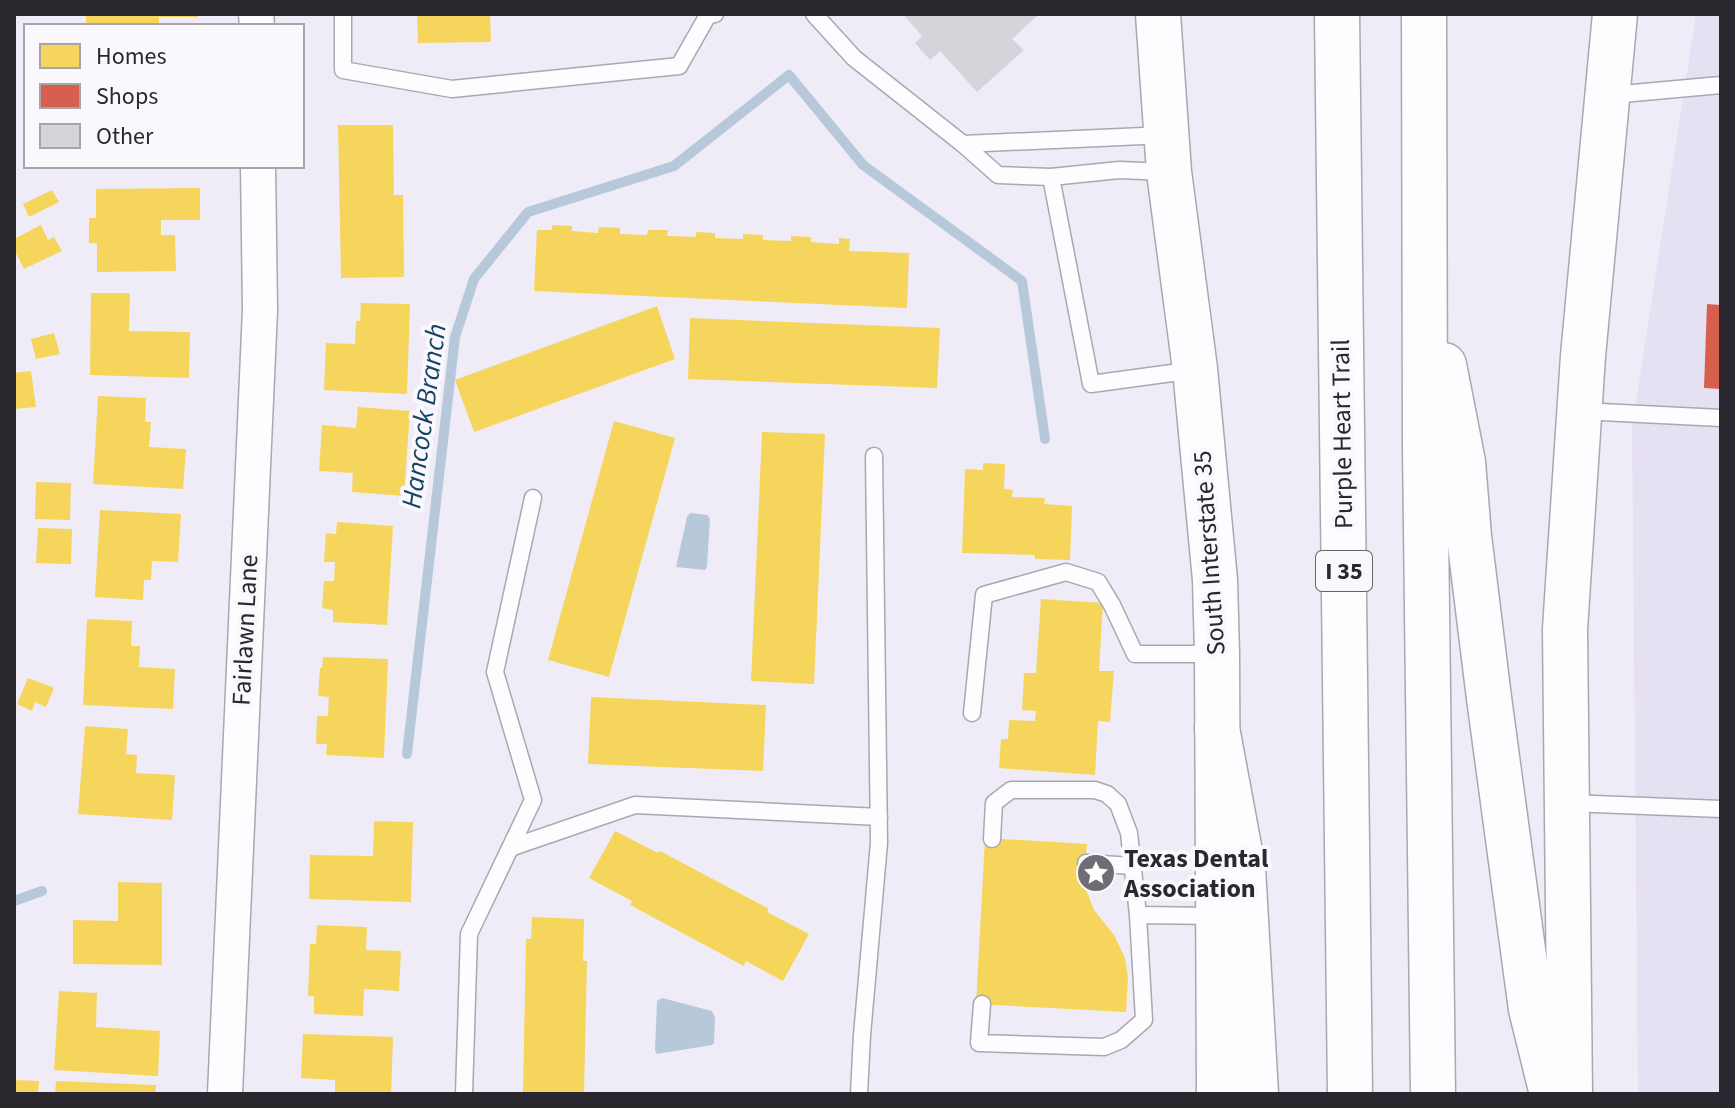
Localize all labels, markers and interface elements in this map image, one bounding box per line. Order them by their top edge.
legend [24,24,304,168]
text: Homes [96,39,167,74]
text: Shops [96,79,158,114]
text: Other [96,119,154,154]
water label: Hancock Branch [391,321,457,511]
street label: Purple Heart Trail [1322,339,1362,529]
street label: South Interstate 35 [1183,449,1235,657]
road number: I 35 [1316,551,1372,591]
street label: Fairlawn Lane [223,554,267,706]
place label: Texas Dental Association [1123,840,1269,907]
place icon: Texas Dental Association [1075,852,1117,894]

